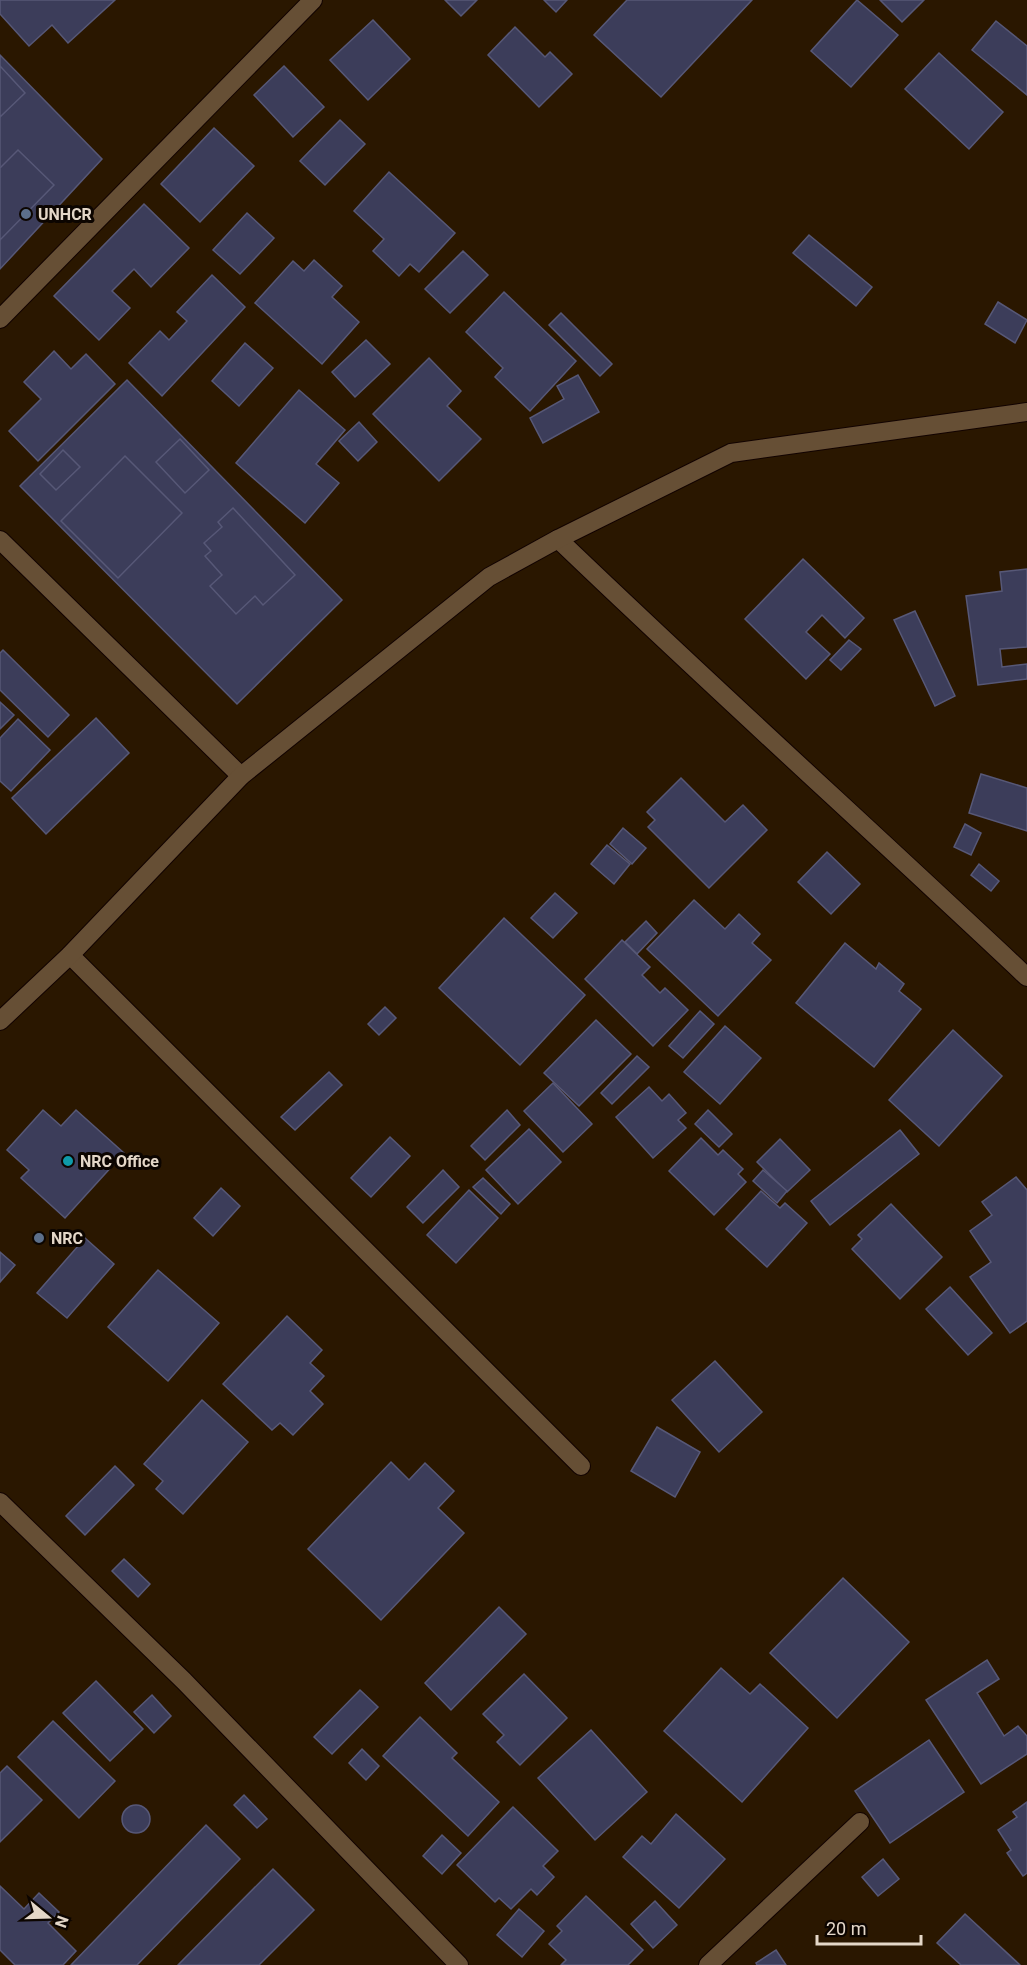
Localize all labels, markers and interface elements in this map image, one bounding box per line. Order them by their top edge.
place label: UNHCR [38,205,92,224]
marker: UNHCR [19,207,33,221]
place label: NRC Office [80,1152,159,1171]
marker: NRC Office [61,1154,75,1168]
place label: NRC [51,1229,83,1248]
marker: NRC [32,1231,46,1245]
north arrow [18,1887,78,1947]
scale bar [817,1908,920,1946]
text: N [51,1913,73,1930]
text: 20 m [826,1918,866,1939]

